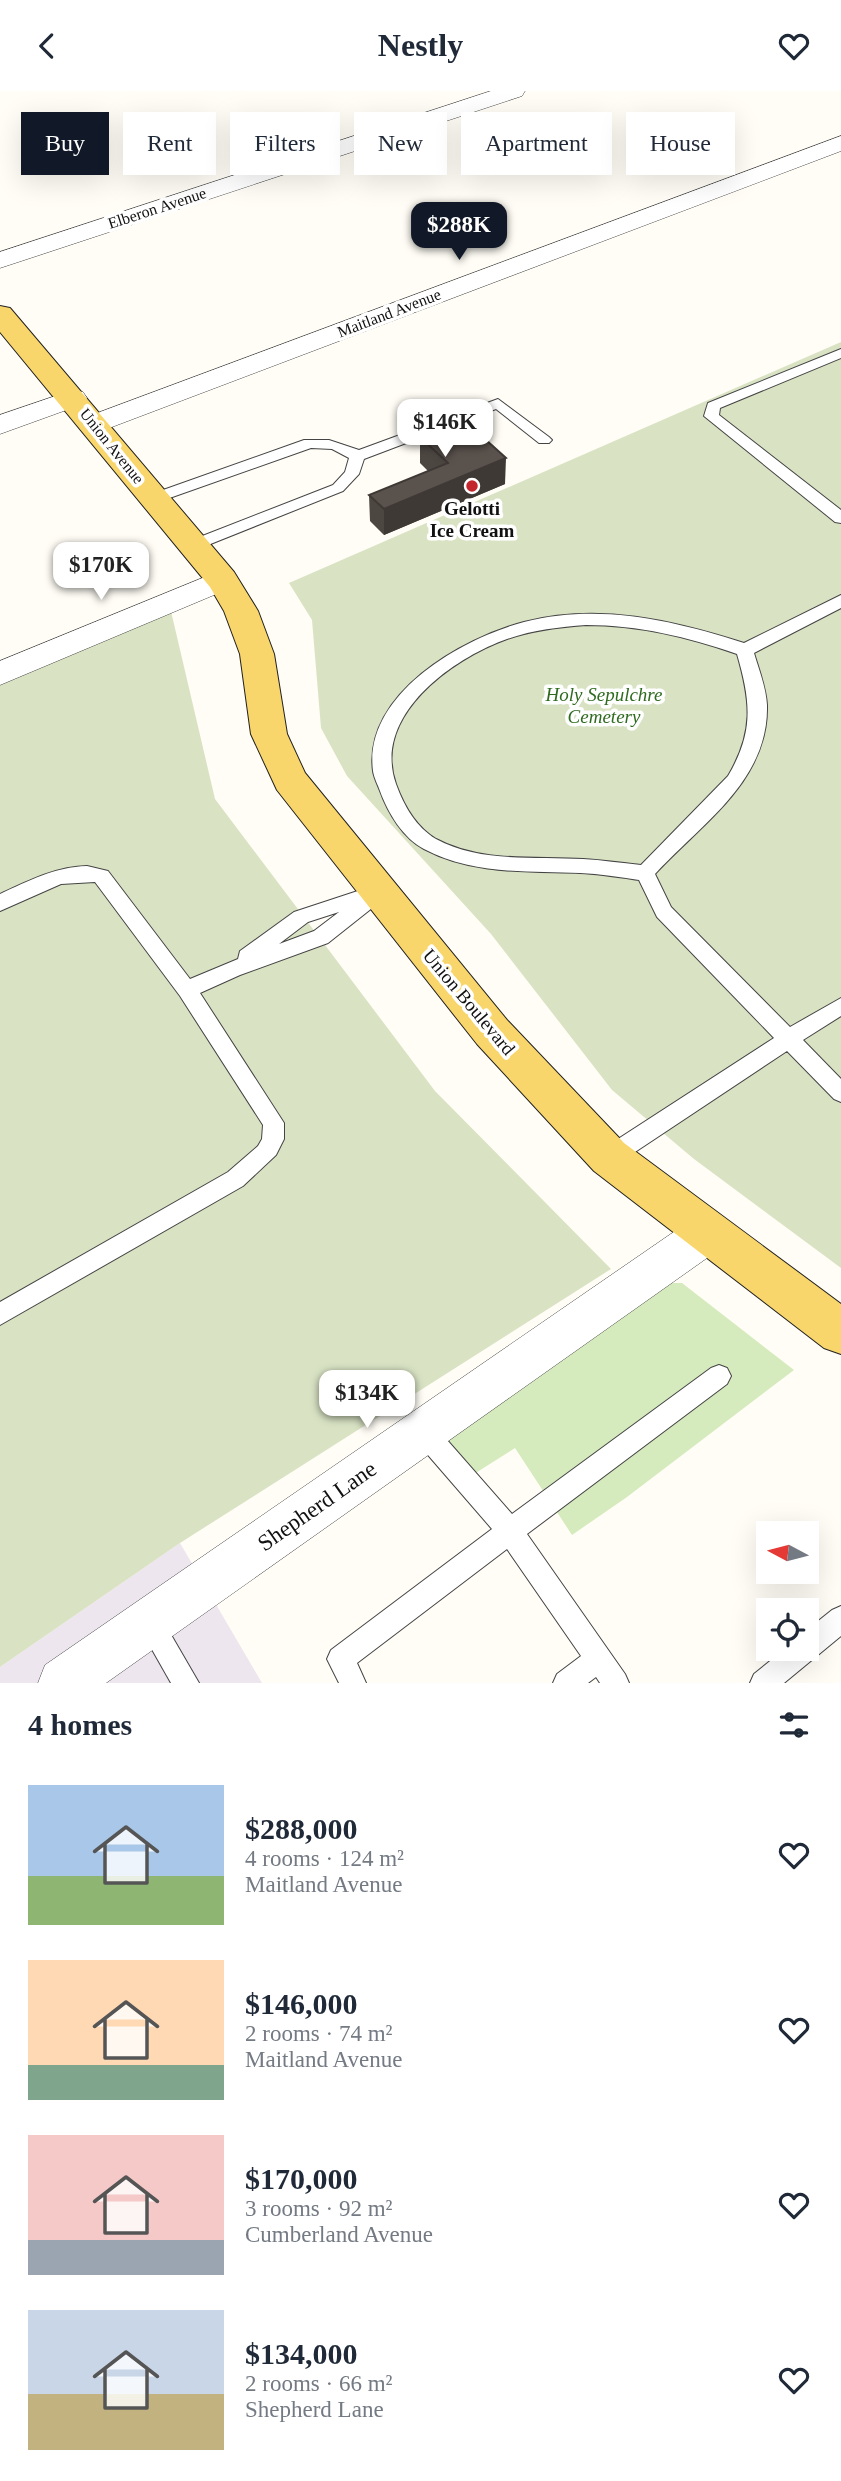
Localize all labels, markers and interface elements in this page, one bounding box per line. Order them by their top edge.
icon: back [28,27,66,65]
text: Nestly [378,27,463,63]
icon: heart [775,27,813,65]
chip: Buy [21,112,109,175]
chip: Rent [123,112,216,175]
chip: Filters [230,112,340,175]
chip: New [354,112,447,175]
chip: Apartment [461,112,612,175]
chip: House [626,112,735,175]
street label: Elberon Avenue [106,184,208,232]
pin: $288K [410,202,508,262]
text: $288K [427,212,491,237]
street label: Maitland Avenue [335,285,443,341]
pin: $146K [396,399,494,459]
street label: Union Avenue [77,405,147,487]
text: $146K [413,409,477,434]
marker: Gelotti Ice Cream [464,478,480,494]
place label: Gelotti Ice Cream [430,498,514,541]
pin: $170K [52,543,150,602]
text: $170K [69,552,133,577]
park label: Holy Sepulchre Cemetery [545,684,662,727]
street label: Union Boulevard [419,945,520,1059]
pin: $134K [318,1371,416,1430]
text: $134K [335,1380,399,1405]
street label: Shepherd Lane [253,1456,381,1556]
north arrow [756,1521,819,1584]
map controls [756,1521,819,1661]
button: locate [756,1598,819,1661]
icon: filters [775,1706,813,1744]
text: 4 homes [28,1708,132,1741]
text: $288,000 [245,1812,358,1845]
icon: home [84,1813,168,1897]
icon: heart [775,1836,813,1874]
text: 4 rooms · 124 m² [245,1846,404,1871]
text: Maitland Avenue [245,1872,402,1897]
text: $146,000 [245,1987,358,2020]
icon: home [84,1988,168,2072]
icon: heart [775,2011,813,2049]
text: 2 rooms · 74 m² [245,2021,392,2046]
text: Maitland Avenue [245,2047,402,2072]
text: $170,000 [245,2162,358,2195]
icon: home [84,2163,168,2247]
icon: heart [775,2186,813,2224]
text: 3 rooms · 92 m² [245,2196,392,2221]
text: Cumberland Avenue [245,2222,433,2247]
text: $134,000 [245,2337,358,2370]
icon: home [84,2338,168,2422]
icon: heart [775,2361,813,2399]
text: 2 rooms · 66 m² [245,2371,392,2396]
text: Shepherd Lane [245,2397,384,2422]

